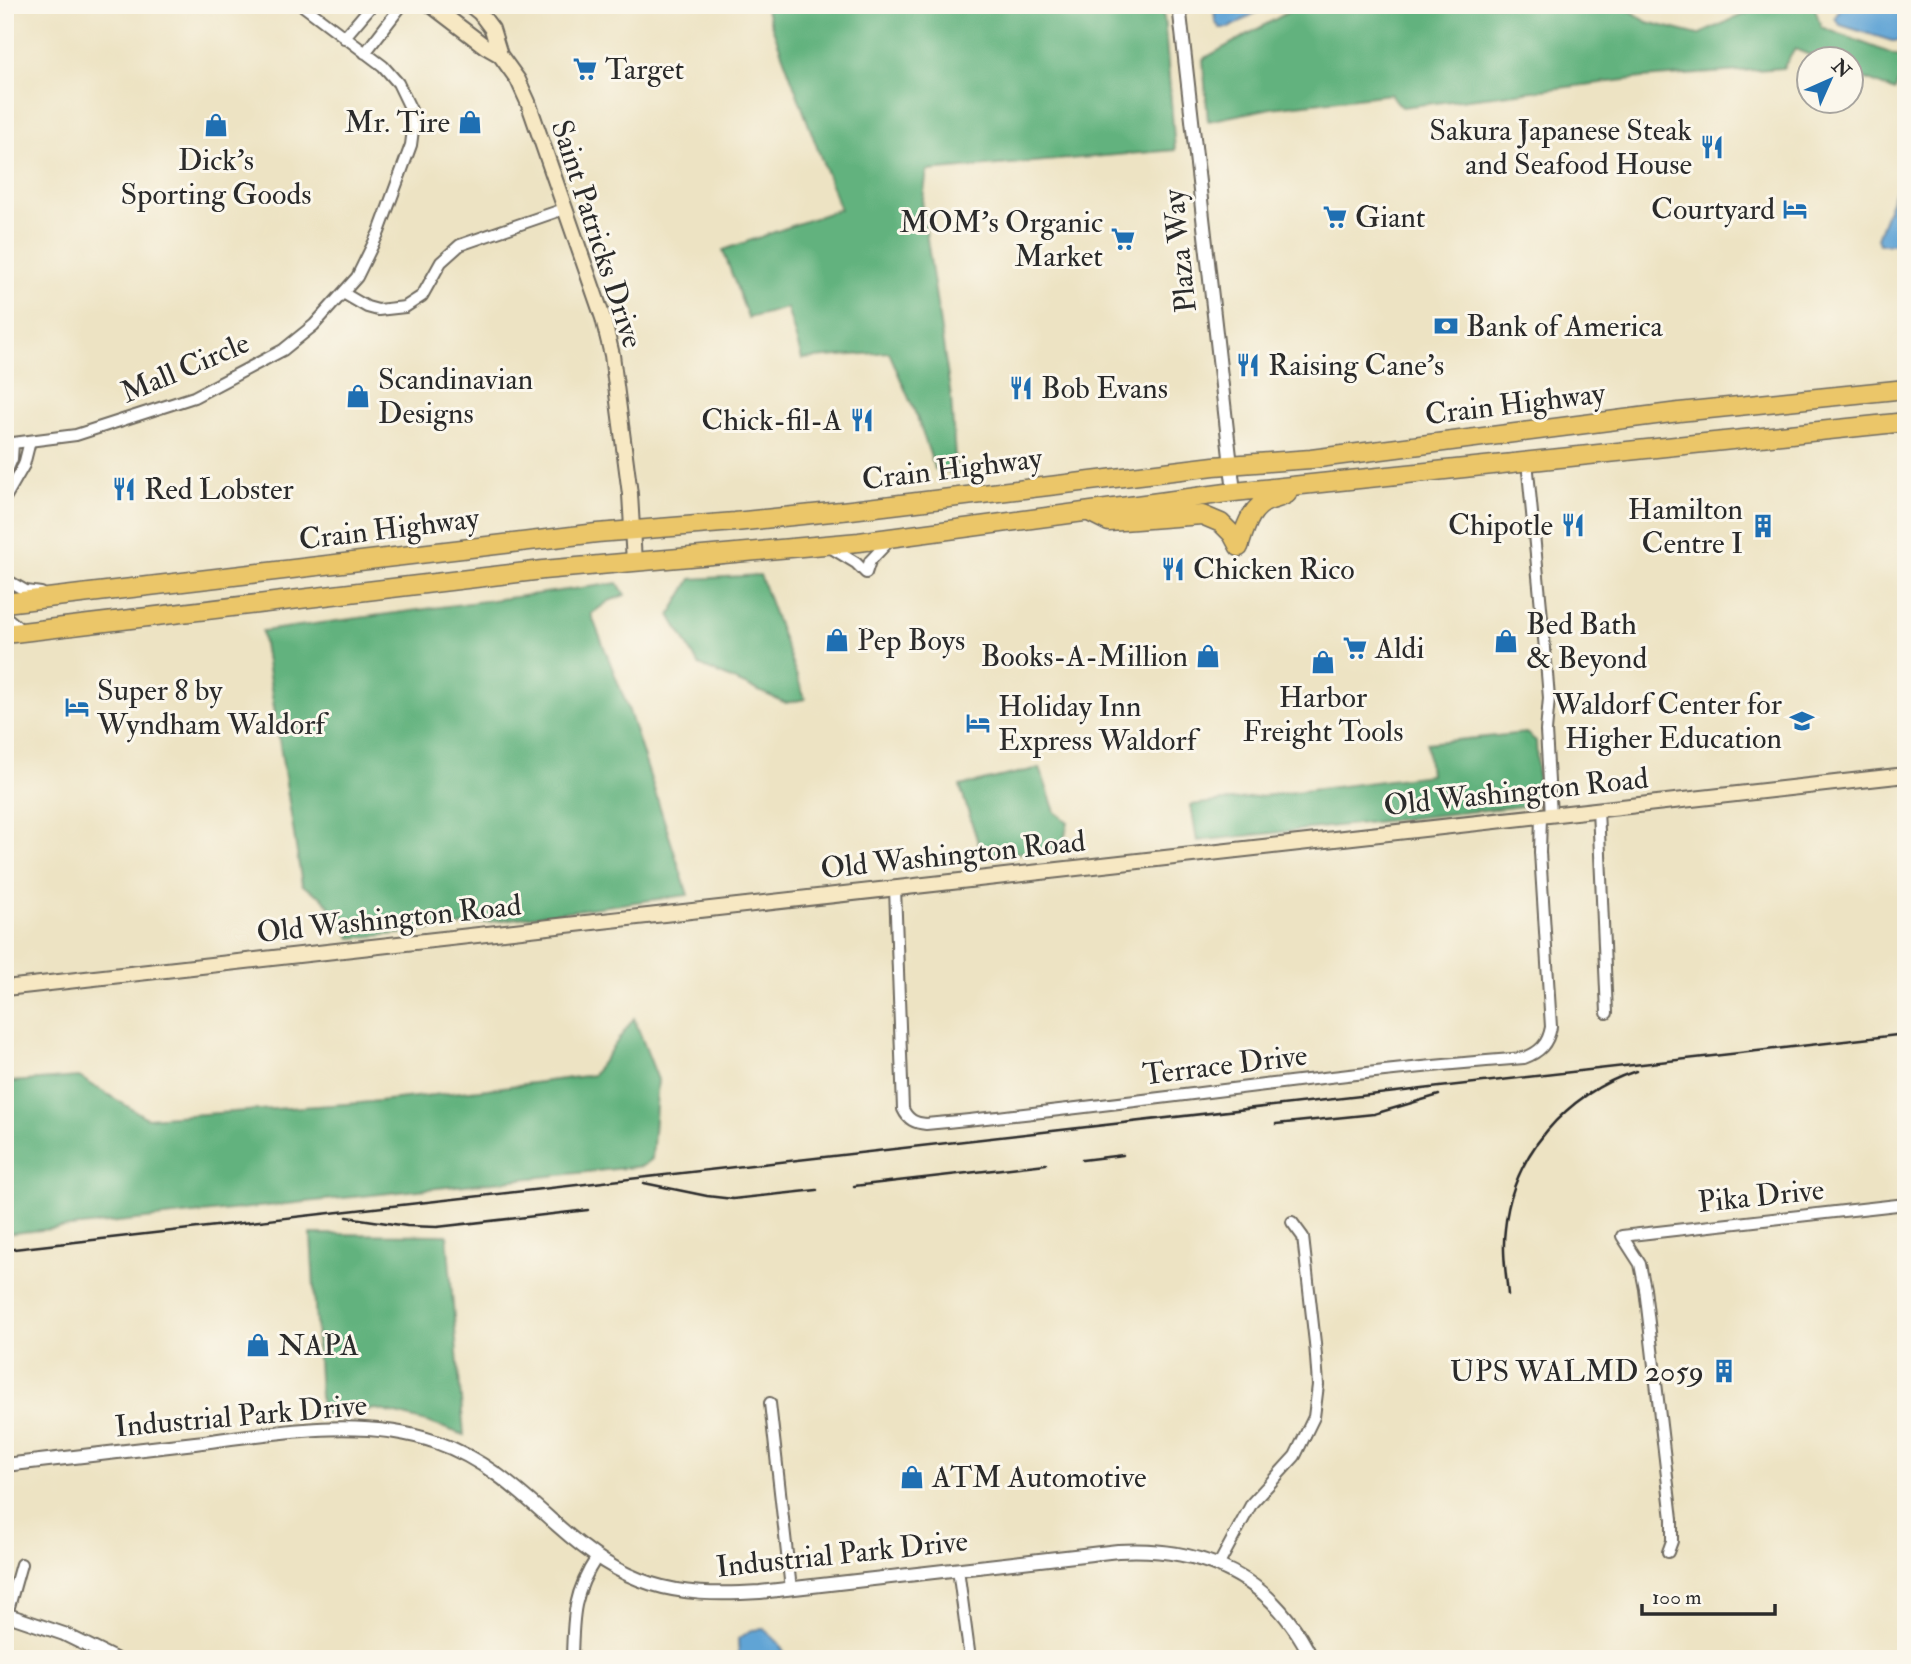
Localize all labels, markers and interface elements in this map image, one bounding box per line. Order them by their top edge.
north arrow [1796,46,1866,116]
place label: Target [605,51,685,88]
text: N [1826,53,1857,84]
supermarket icon: Target [571,55,599,83]
place label: Mr. Tire [345,104,450,141]
shop icon: Mr. Tire [456,108,484,136]
shop icon: Dick's Sporting Goods [202,111,230,139]
place label: Sakura Japanese Steak and Seafood House [1429,112,1692,183]
street label: Saint Patricks Drive [543,115,651,353]
restaurant icon: Sakura Japanese Steak and Seafood House [1698,133,1726,161]
place label: Dick's Sporting Goods [121,142,311,213]
street label: Plaza Way [1155,187,1205,315]
place label: Courtyard [1651,191,1775,228]
hotel icon: Courtyard [1781,195,1809,223]
place label: Giant [1355,199,1426,236]
supermarket icon: Giant [1321,203,1349,231]
place label: MOM's Organic Market [899,204,1103,275]
supermarket icon: MOM's Organic Market [1109,225,1137,253]
place label: Bank of America [1466,308,1664,345]
bank icon: Bank of America [1432,312,1460,340]
street label: Mall Circle [115,324,255,412]
place label: Raising Cane's [1268,347,1444,384]
restaurant icon: Raising Cane's [1234,351,1262,379]
place label: Scandinavian Designs [378,361,533,432]
place label: Bob Evans [1041,370,1168,407]
restaurant icon: Bob Evans [1007,374,1035,402]
street label: Crain Highway [1423,374,1608,433]
shop icon: Scandinavian Designs [344,382,372,410]
place label: Chick-fil-A [701,402,842,439]
restaurant icon: Chick-fil-A [848,406,876,434]
street label: Crain Highway [860,439,1045,498]
place label: Red Lobster [144,471,294,508]
restaurant icon: Red Lobster [110,475,138,503]
place label: Hamilton Centre I [1628,491,1743,562]
street label: Crain Highway [297,499,482,558]
place label: Chipotle [1448,507,1553,544]
restaurant icon: Chipotle [1559,511,1587,539]
building icon: Hamilton Centre I [1749,512,1777,540]
place label: Chicken Rico [1193,551,1355,588]
restaurant icon: Chicken Rico [1159,555,1187,583]
place label: Bed Bath & Beyond [1526,606,1647,677]
place label: Pep Boys [857,622,965,659]
shop icon: Pep Boys [823,626,851,654]
shop icon: Bed Bath & Beyond [1492,627,1520,655]
place label: Aldi [1374,630,1424,667]
supermarket icon: Aldi [1341,634,1369,662]
place label: Books-A-Million [981,638,1188,675]
shop icon: Books-A-Million [1194,642,1222,670]
shop icon: Harbor Freight Tools [1309,648,1337,676]
place label: Super 8 by Wyndham Waldorf [96,672,329,743]
place label: Harbor Freight Tools [1242,679,1404,750]
place label: Waldorf Center for Higher Education [1552,686,1782,757]
place label: Holiday Inn Express Waldorf [998,688,1201,759]
hotel icon: Super 8 by Wyndham Waldorf [63,693,91,721]
school or university icon: Waldorf Center for Higher Education [1788,707,1816,735]
hotel icon: Holiday Inn Express Waldorf [964,709,992,737]
street label: Old Washington Road [1382,760,1650,824]
street label: Old Washington Road [819,823,1087,887]
street label: Old Washington Road [255,887,523,951]
street label: Terrace Drive [1141,1037,1309,1093]
street label: Pika Drive [1696,1171,1826,1221]
place label: NAPA [278,1327,359,1364]
shop icon: NAPA [244,1331,272,1359]
place label: UPS WALMD 2059 [1450,1353,1704,1390]
building icon: UPS WALMD 2059 [1710,1357,1738,1385]
street label: Industrial Park Drive [113,1387,369,1445]
place label: ATM Automotive [931,1459,1147,1496]
shop icon: ATM Automotive [898,1463,926,1491]
street label: Industrial Park Drive [714,1522,970,1586]
scale bar [1642,1573,1774,1617]
text: 100 m [1652,1584,1702,1611]

